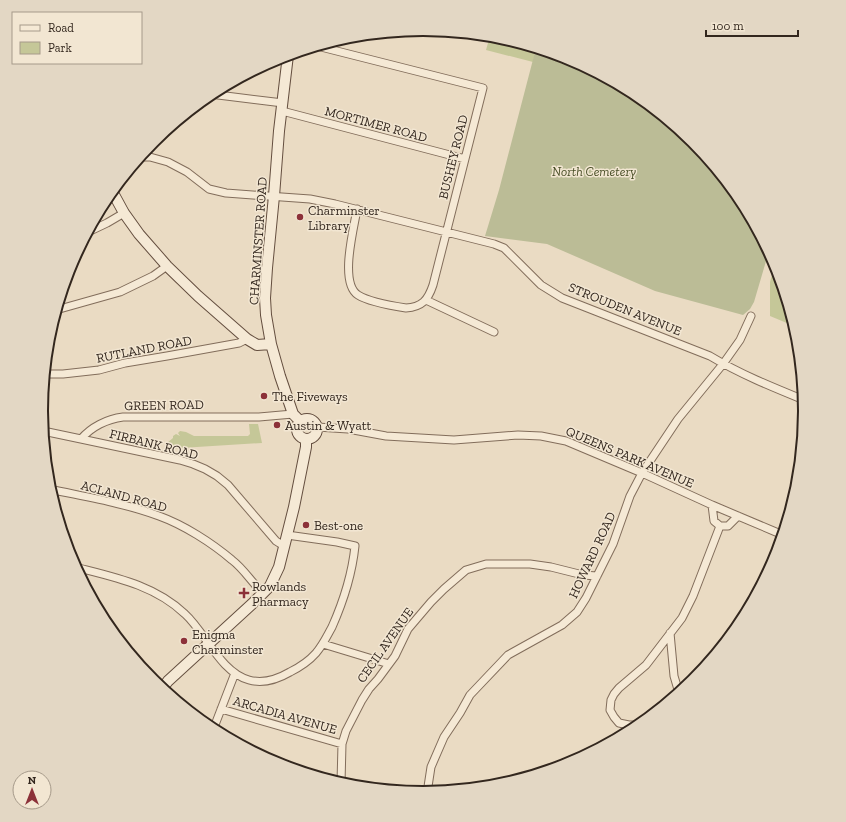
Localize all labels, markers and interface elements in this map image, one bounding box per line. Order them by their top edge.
legend [12,12,142,64]
scale bar [706,12,798,38]
text: 100 m [712,19,744,33]
text: Road [48,21,74,35]
text: Park [48,41,73,55]
street label: MORTIMER ROAD [323,103,429,145]
street label: BUSHEY ROAD [435,113,471,201]
park label: North Cemetery [552,164,636,179]
street label: CHARMINSTER ROAD [246,177,270,305]
place label: Charminster Library [308,203,380,233]
marker: Charminster Library [295,212,305,222]
street label: STROUDEN AVENUE [566,279,684,339]
street label: RUTLAND ROAD [95,332,193,366]
place label: The Fiveways [272,389,348,404]
marker: The Fiveways [259,391,269,401]
street label: GREEN ROAD [124,397,204,413]
place label: Austin & Wyatt [285,418,372,433]
marker: Austin & Wyatt [272,420,282,430]
street label: QUEENS PARK AVENUE [564,423,697,491]
street label: FIRBANK ROAD [108,426,200,462]
street label: ACLAND ROAD [79,477,169,515]
street label: HOWARD ROAD [565,509,619,601]
place label: Best-one [314,518,363,533]
marker: Best-one [301,520,311,530]
place label: Rowlands Pharmacy [252,579,309,609]
marker: Rowlands Pharmacy [239,588,249,598]
street label: CECIL AVENUE [354,604,417,685]
place label: Enigma Charminster [192,627,264,657]
marker: Enigma Charminster [179,636,189,646]
street label: ARCADIA AVENUE [231,693,339,737]
north arrow [12,770,52,810]
text: N [28,774,37,787]

